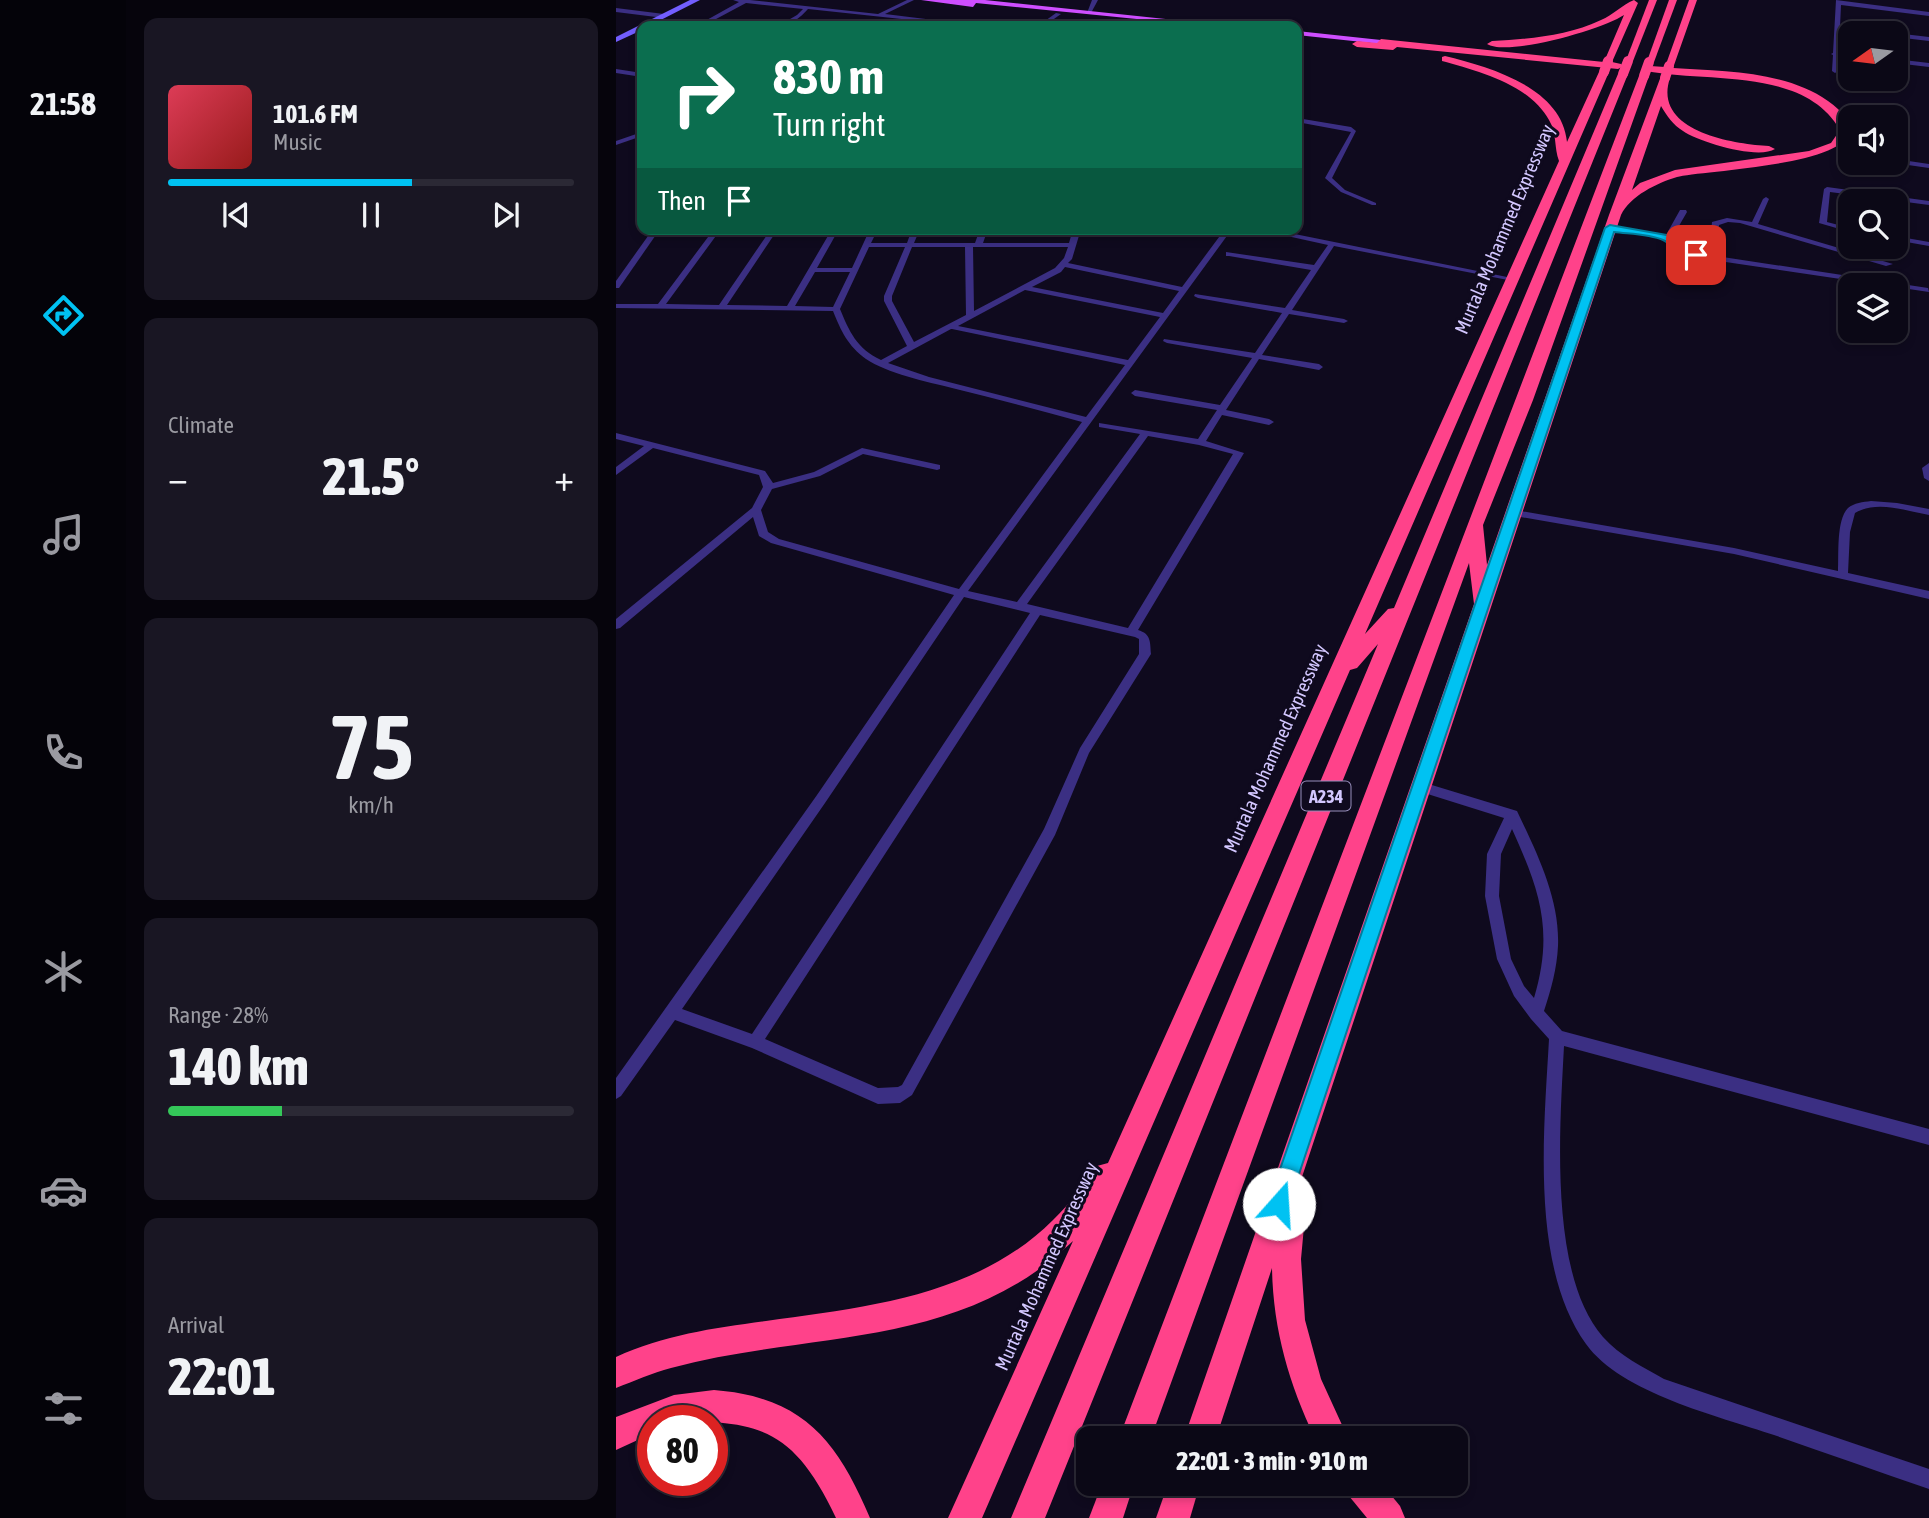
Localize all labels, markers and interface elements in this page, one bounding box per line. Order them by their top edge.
north arrow [1838,21,1908,91]
map controls [1838,21,1908,343]
text: 830 m [773,48,884,104]
icon: right [658,49,749,140]
text: 21:58 [30,85,96,122]
text: 101.6 FM [273,99,358,129]
button: sound [1838,105,1908,175]
text: Turn right [773,106,886,143]
street label: Murtala Mohammed Expressway [1450,121,1558,337]
text: Music [273,129,321,155]
icon: arrive [720,182,758,220]
text: Then [658,186,706,216]
button: search [1838,189,1908,259]
icon: previous [217,196,255,234]
icon: pause [352,196,390,234]
icon: next [487,196,525,234]
pin [1666,225,1726,285]
icon: arrive [1677,236,1715,274]
button: layers [1838,273,1908,343]
icon: directions [39,291,88,340]
text: Climate [168,412,234,438]
text: 21.5° [323,446,419,506]
text: − [168,456,188,499]
text: + [554,456,574,499]
icon: music [39,510,88,559]
street label: Murtala Mohammed Expressway [1219,640,1331,856]
text: 75 [328,694,414,798]
icon: phone [39,728,88,777]
road number: A234 [1302,782,1350,810]
text: km/h [348,792,394,818]
icon: climate [39,947,88,996]
text: Range · 28% [168,1002,268,1028]
text: 140 km [168,1036,309,1096]
street label: Murtala Mohammed Expressway [990,1158,1102,1374]
icon: car [39,1166,88,1215]
position arrow [1242,1167,1316,1241]
text: Arrival [168,1312,224,1338]
text: 22:01 [168,1346,276,1406]
icon: filters [39,1384,88,1433]
speed limit sign: 80 [637,1405,728,1496]
text: 22:01 · 3 min · 910 m [1176,1446,1368,1476]

